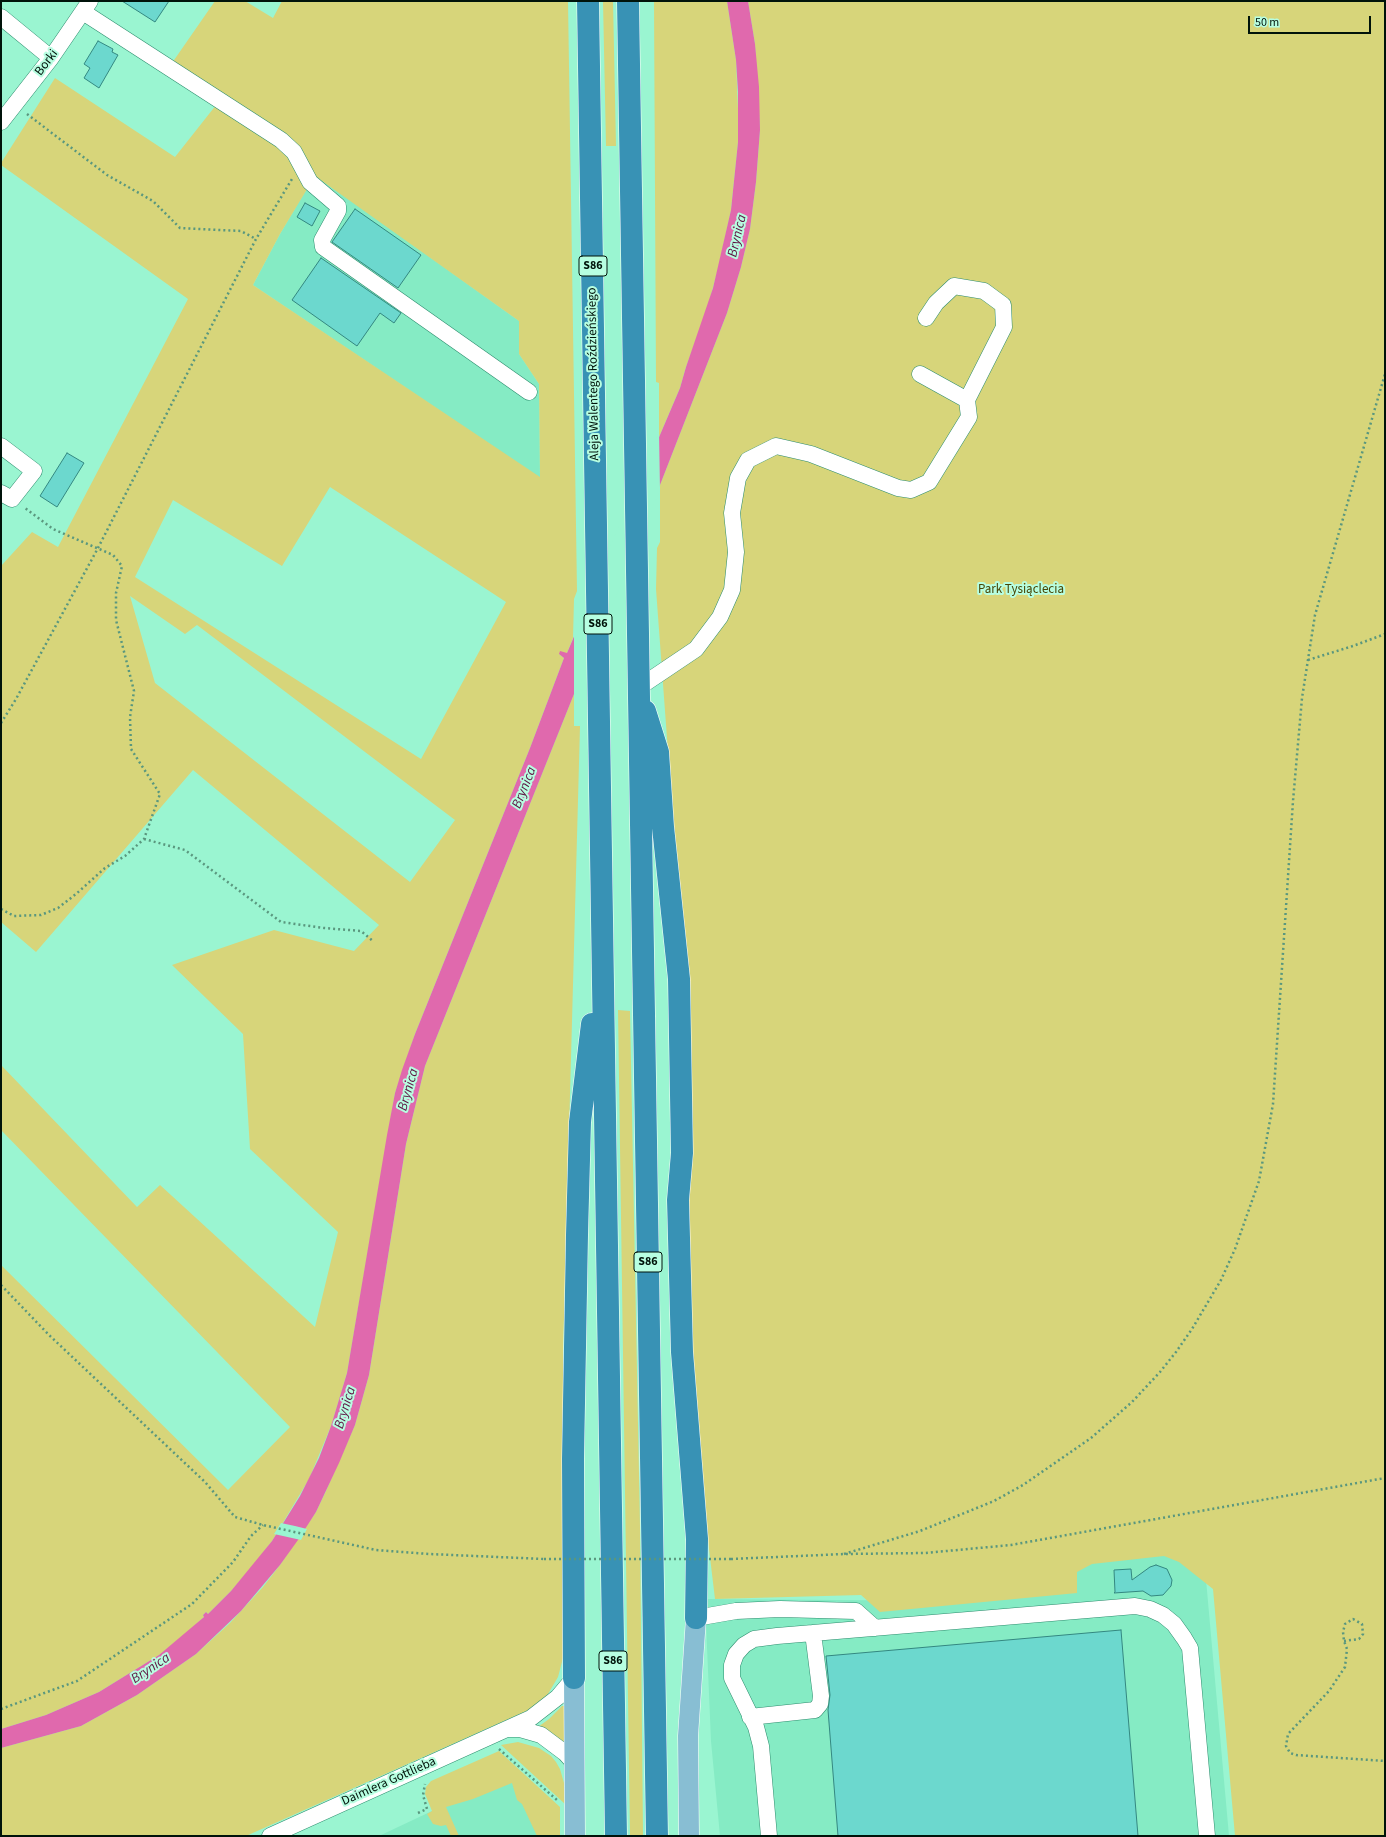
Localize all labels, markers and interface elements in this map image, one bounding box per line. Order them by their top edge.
scale bar [1250,8,1373,34]
text: 50 m [1255,14,1279,31]
street label: Borki [32,47,62,79]
water label: Brynica [725,213,751,259]
road number: S86 [579,256,607,276]
street label: Aleja Walentego Roździeńskiego [585,287,603,461]
park label: Park Tysiąclecia [978,582,1064,598]
road number: S86 [584,614,612,634]
water label: Brynica [509,765,541,811]
water label: Brynica [395,1067,423,1113]
road number: S86 [634,1252,662,1272]
water label: Brynica [332,1385,360,1431]
water label: Brynica [128,1650,174,1688]
road number: S86 [599,1651,627,1671]
street label: Daimlera Gottlieba [339,1754,439,1810]

